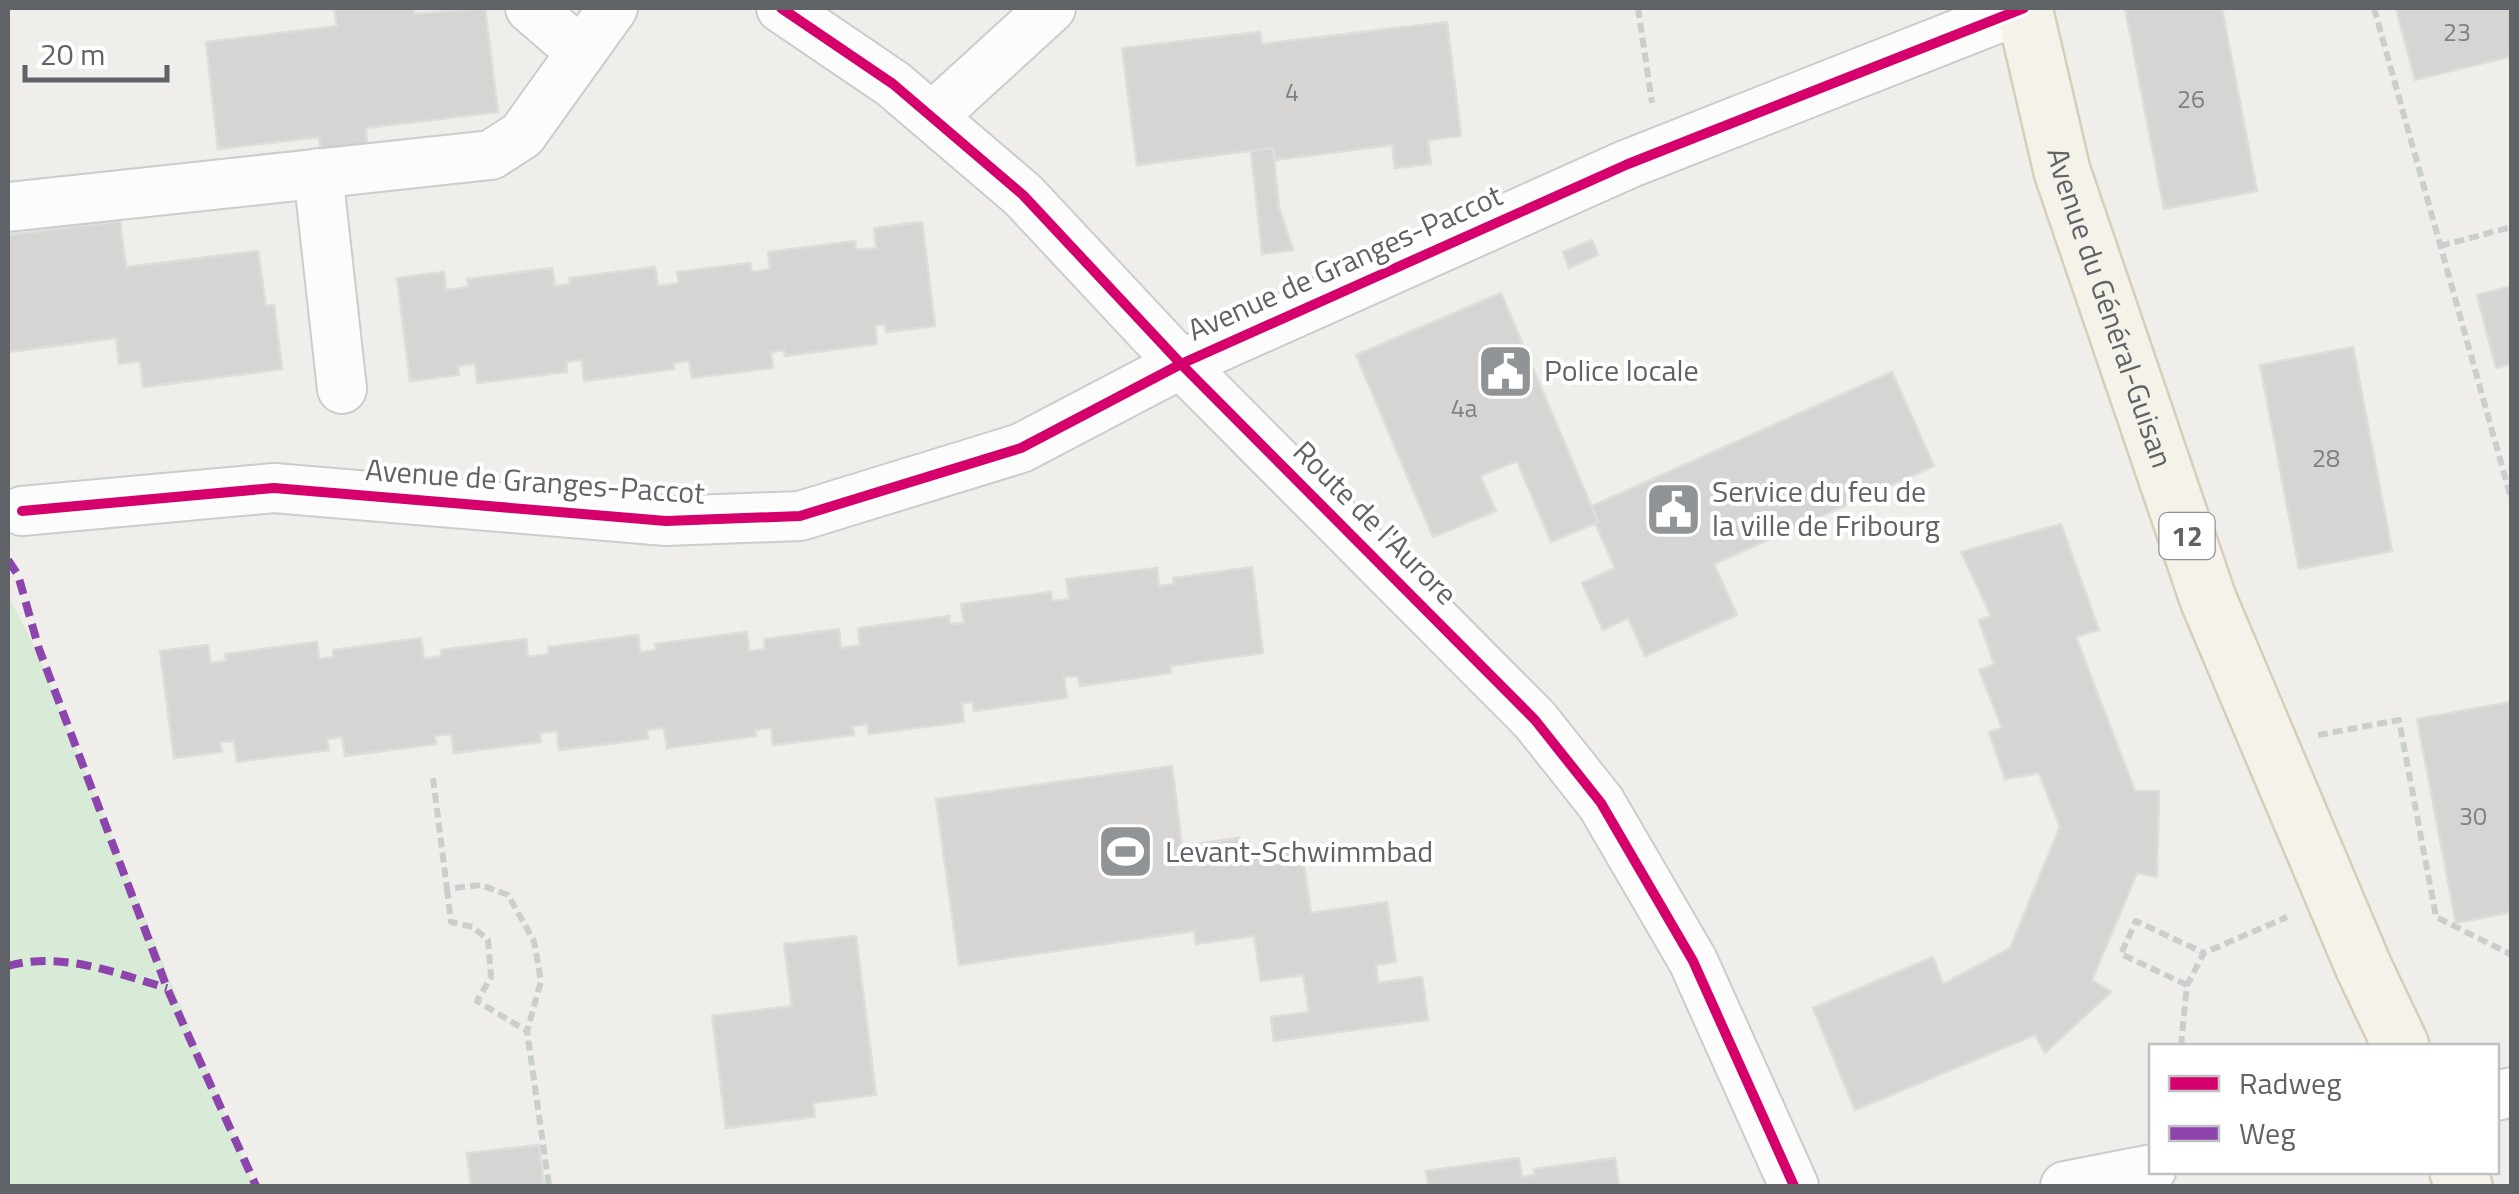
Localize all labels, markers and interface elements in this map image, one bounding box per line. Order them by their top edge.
house number: 23 [2443,13,2471,51]
scale bar [25,20,168,82]
text: 20 m [40,31,105,77]
house number: 4 [1285,73,1299,111]
house number: 26 [2177,80,2205,118]
street label: Avenue du Général-Guisan [2035,143,2186,474]
street label: Avenue de Granges-Paccot [1180,172,1510,352]
public building icon: Police locale [1475,341,1535,401]
place label: Police locale [1544,347,1699,393]
house number: 4a [1451,389,1478,427]
street label: Route de l'Aurore [1283,429,1469,615]
house number: 28 [2312,439,2340,477]
street label: Avenue de Granges-Paccot [364,446,707,516]
place label: Service du feu de la ville de Fribourg [1712,468,1940,548]
public building icon: Service du feu de la ville de Fribourg [1643,479,1703,539]
road number: 12 [2160,513,2214,559]
house number: 30 [2459,797,2487,835]
sports icon: Levant-Schwimmbad [1096,822,1156,882]
place label: Levant-Schwimmbad [1165,828,1433,874]
legend [2149,1044,2499,1174]
text: Radweg [2239,1060,2342,1106]
text: Weg [2239,1110,2296,1156]

